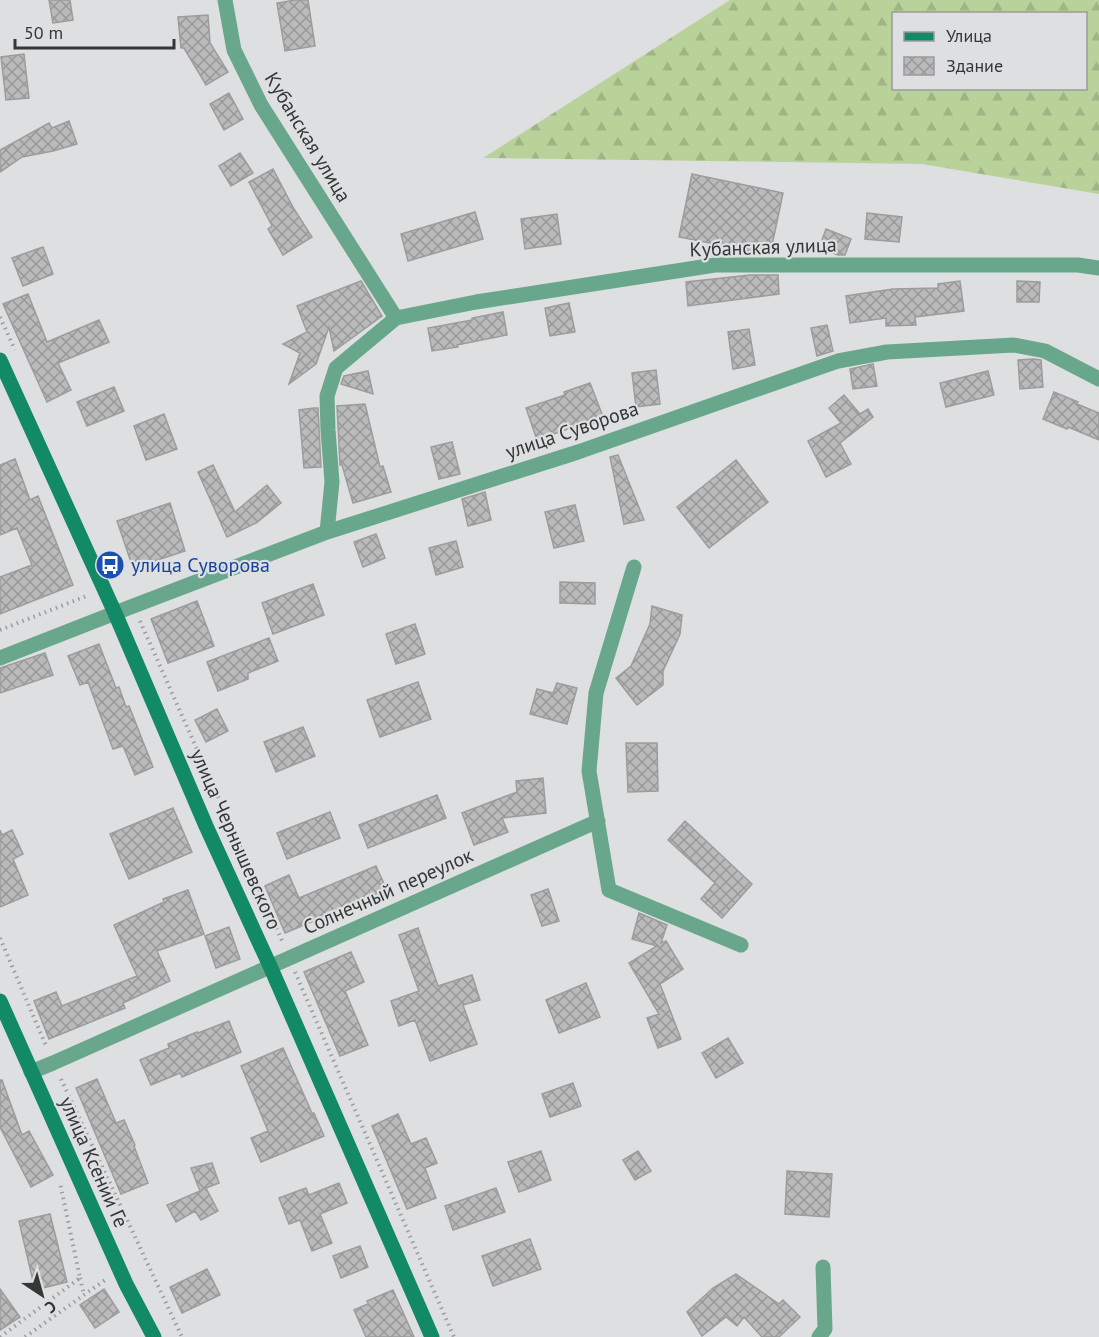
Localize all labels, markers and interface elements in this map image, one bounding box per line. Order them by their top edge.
scale bar [15,12,174,50]
legend [892,12,1087,90]
text: 50 m [24,21,63,44]
text: Улица [946,24,992,47]
text: Здание [946,54,1003,77]
street label: Кубанская улица [259,67,357,207]
street label: Кубанская улица [689,231,837,263]
street label: улица Суворова [502,395,642,465]
bus stop icon: улица Суворова [94,549,126,581]
place label: улица Суворова [131,552,270,578]
street label: улица Чернышевского [184,745,288,933]
street label: Солнечный переулок [299,842,477,940]
street label: улица Ксении Ге [54,1092,134,1232]
north arrow [12,1265,72,1325]
text: С [41,1296,60,1318]

